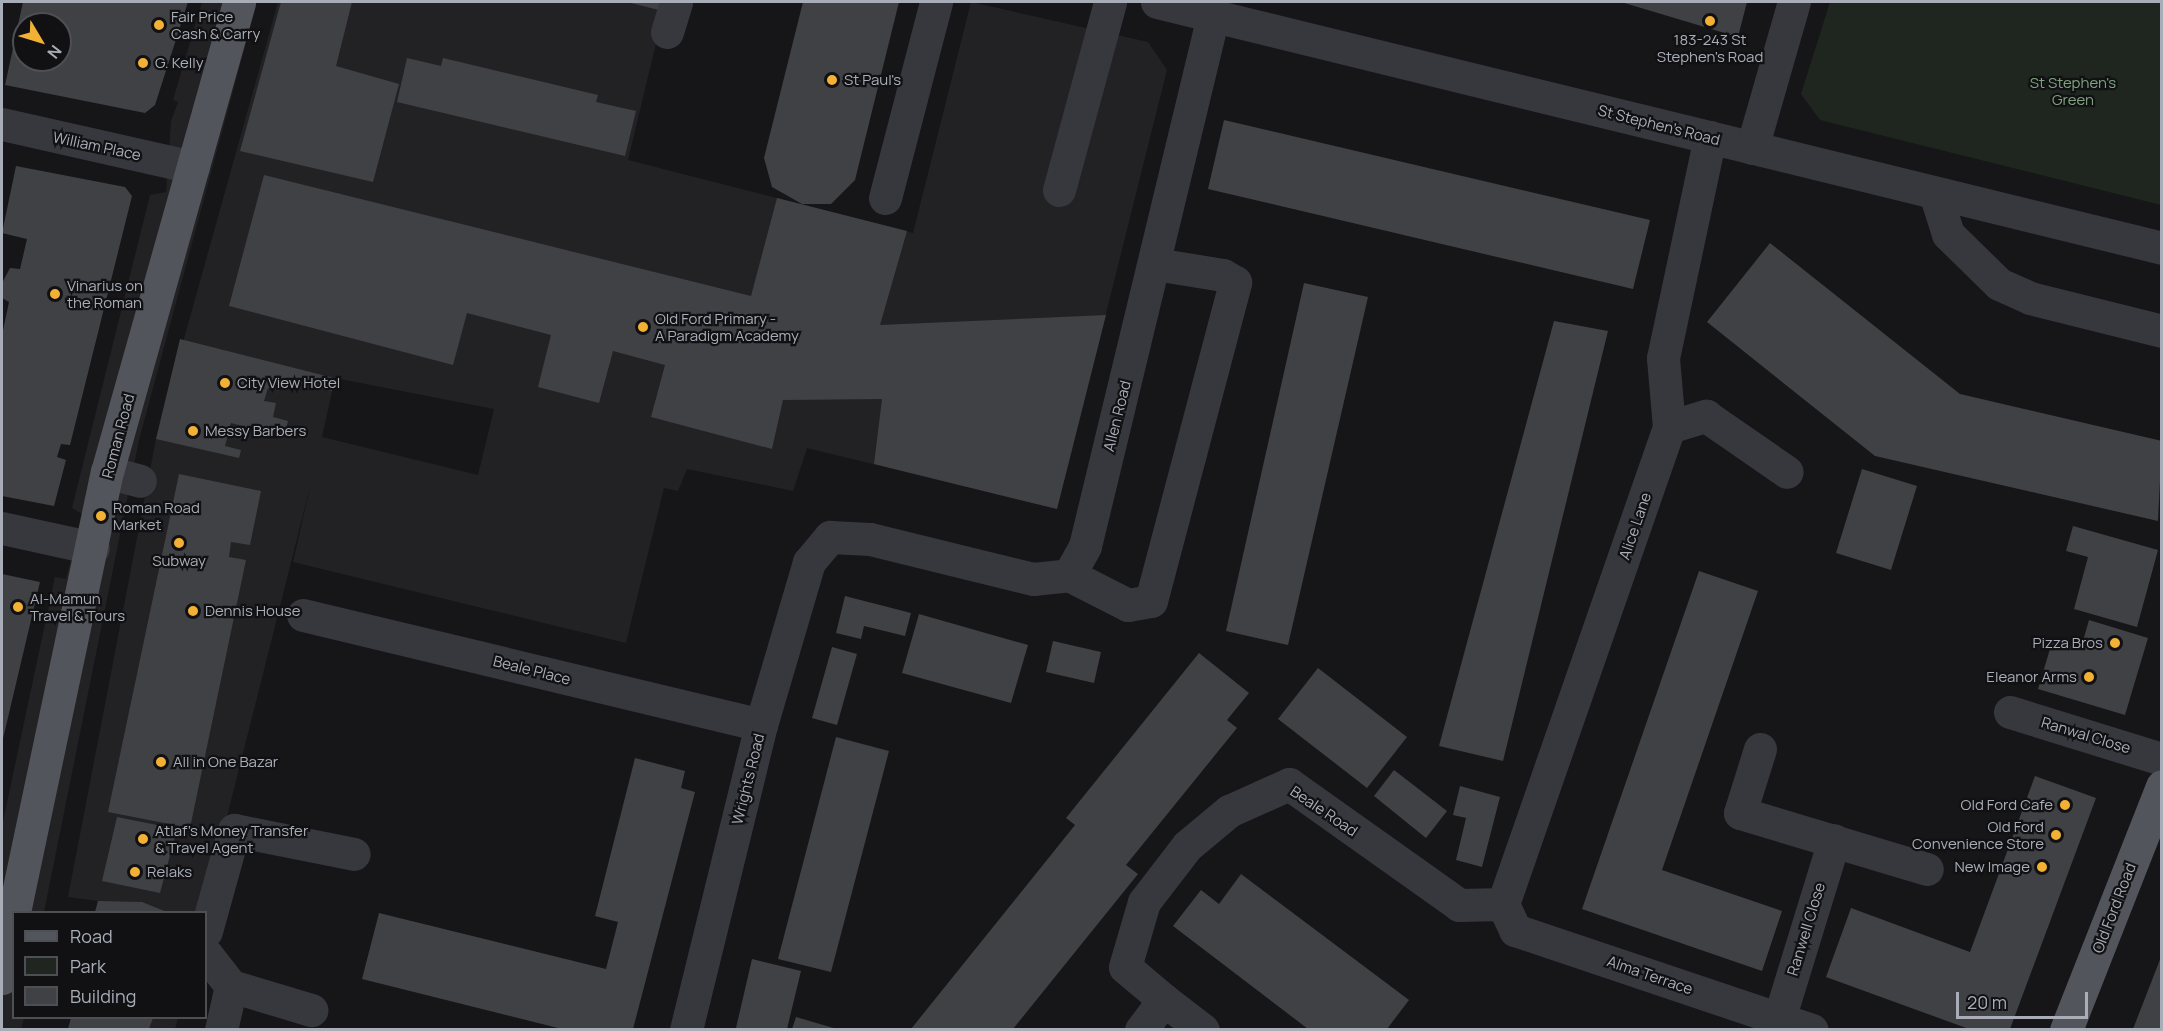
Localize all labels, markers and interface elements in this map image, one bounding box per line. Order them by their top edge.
place label: Fair Price Cash & Carry [171,7,260,42]
north arrow [12,12,72,72]
marker: 183-243 St Stephen's Road [1703,14,1717,28]
marker: Fair Price Cash & Carry [152,18,166,32]
place label: 183-243 St Stephen's Road [1657,30,1763,65]
text: N [42,41,67,63]
place label: G. Kelly [155,54,204,72]
marker: G. Kelly [136,56,150,70]
place label: St Paul's [844,71,901,89]
marker: St Paul's [825,73,839,87]
park label: St Stephen's Green [2030,73,2116,108]
street label: St Stephen's Road [1596,101,1722,149]
street label: William Place [51,128,143,164]
place label: Vinarius on the Roman [67,276,143,311]
marker: Vinarius on the Roman [48,287,62,301]
place label: Old Ford Primary - A Paradigm Academy [655,309,799,344]
marker: Old Ford Primary - A Paradigm Academy [636,320,650,334]
place label: City View Hotel [237,374,340,392]
marker: City View Hotel [218,376,232,390]
street label: Allen Road [1099,379,1135,453]
street label: Roman Road [98,392,138,480]
place label: Messy Barbers [205,422,306,440]
marker: Messy Barbers [186,424,200,438]
street label: Alice Lane [1615,490,1655,562]
place label: Roman Road Market [113,498,200,533]
marker: Roman Road Market [94,509,108,523]
marker: Subway [172,536,186,550]
place label: Subway [152,552,206,570]
place label: Al-Mamun Travel & Tours [30,589,125,624]
marker: Al-Mamun Travel & Tours [11,600,25,614]
place label: Dennis House [205,602,301,620]
marker: Dennis House [186,604,200,618]
place label: Pizza Bros [2033,634,2103,652]
marker: Pizza Bros [2108,636,2122,650]
street label: Beale Place [491,652,573,688]
place label: Eleanor Arms [1986,668,2077,686]
marker: Eleanor Arms [2082,670,2096,684]
street label: Ranwal Close [2039,713,2133,757]
street label: Wrights Road [728,732,768,826]
place label: All in One Bazar [173,753,278,771]
marker: All in One Bazar [154,755,168,769]
street label: Beale Road [1287,782,1361,840]
place label: Old Ford Cafe [1961,796,2053,814]
marker: Old Ford Cafe [2058,798,2072,812]
place label: Old Ford Convenience Store [1912,817,2044,852]
place label: Atlaf's Money Transfer & Travel Agent [155,821,308,856]
marker: Old Ford Convenience Store [2049,828,2063,842]
marker: Atlaf's Money Transfer & Travel Agent [136,832,150,846]
place label: New Image [1955,858,2030,876]
marker: New Image [2035,860,2049,874]
street label: Old Ford Road [2089,860,2139,956]
place label: Relaks [147,863,192,881]
marker: Relaks [128,865,142,879]
street label: Ranwell Close [1783,880,1829,978]
legend [12,911,207,1019]
text: Road [70,924,113,948]
street label: Alma Terrace [1605,952,1695,998]
text: Park [70,954,106,978]
scale bar [1959,980,2091,1018]
text: Building [70,984,136,1008]
text: 20 m [1967,990,2007,1014]

